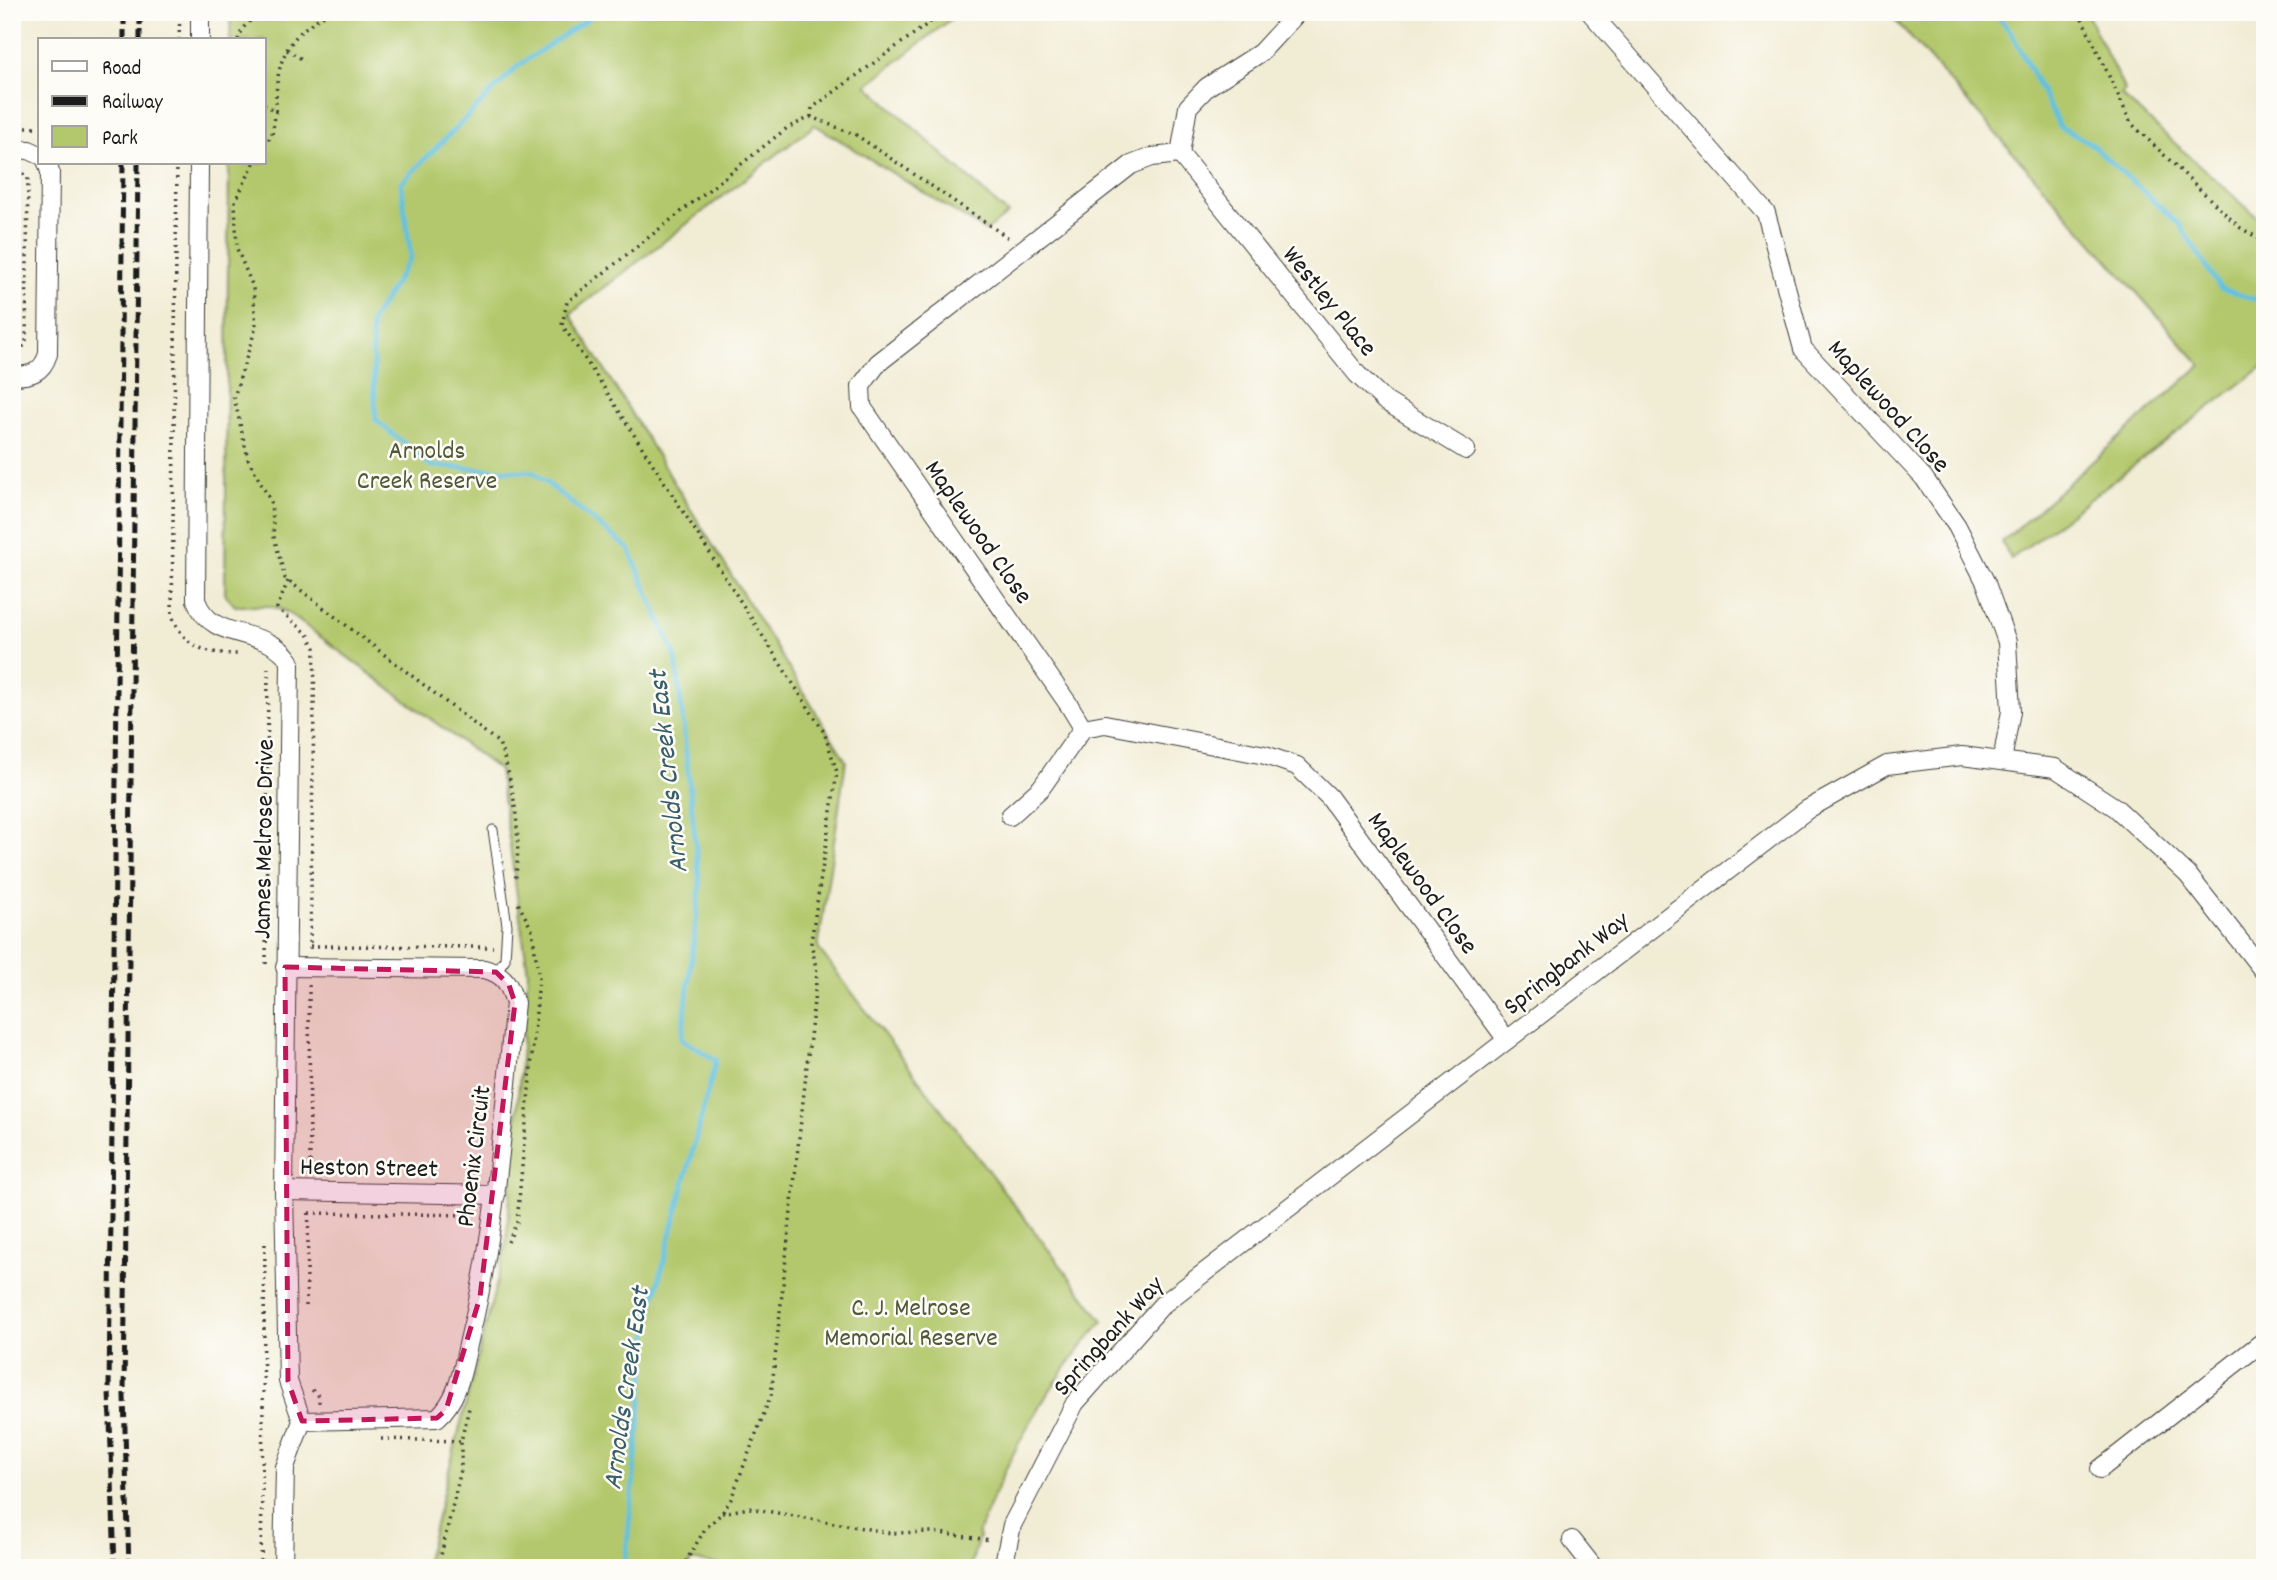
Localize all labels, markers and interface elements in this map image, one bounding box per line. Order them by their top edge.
legend [38,38,266,164]
text: Road [102,55,141,85]
text: Railway [102,89,163,119]
text: Park [102,125,138,155]
street label: Westley Place [1272,239,1385,366]
street label: Maplewood Close [1817,333,1957,482]
park label: Arnolds Creek Reserve [357,434,497,501]
street label: Maplewood Close [914,454,1040,612]
water label: Arnolds Creek East [640,665,702,875]
street label: James Melrose Drive [245,739,286,940]
street label: Maplewood Close [1357,805,1486,963]
street label: Springbank Way [1496,903,1638,1026]
street label: Phoenix Circuit [448,1083,503,1229]
street label: Heston Street [300,1150,439,1189]
street label: Springbank Way [1045,1269,1174,1406]
water label: Arnolds Creek East [595,1282,663,1492]
park label: C. J. Melrose Memorial Reserve [824,1291,998,1358]

